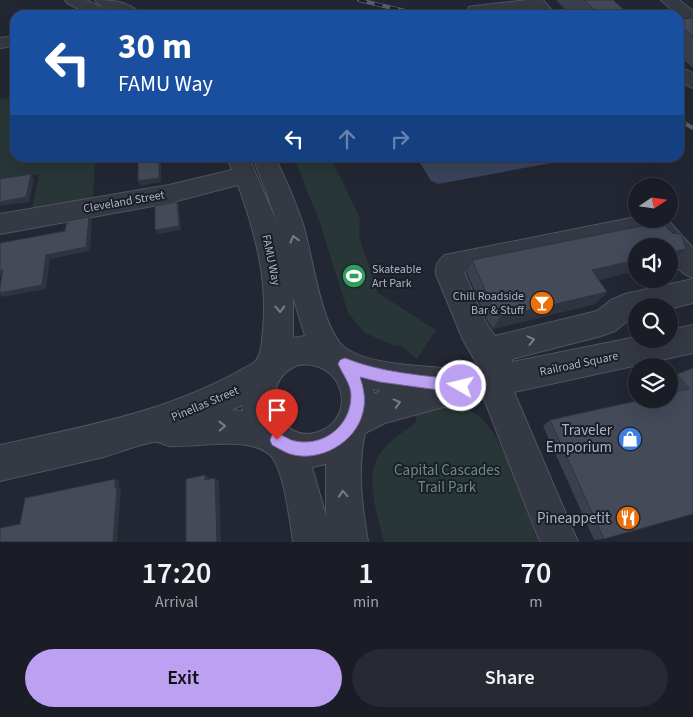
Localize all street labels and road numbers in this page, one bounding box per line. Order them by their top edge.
street label: Cleveland Street [82,186,166,218]
street label: FAMU Way [257,233,285,287]
street label: Railroad Square [538,347,620,381]
street label: Pinellas Street [169,382,241,426]

